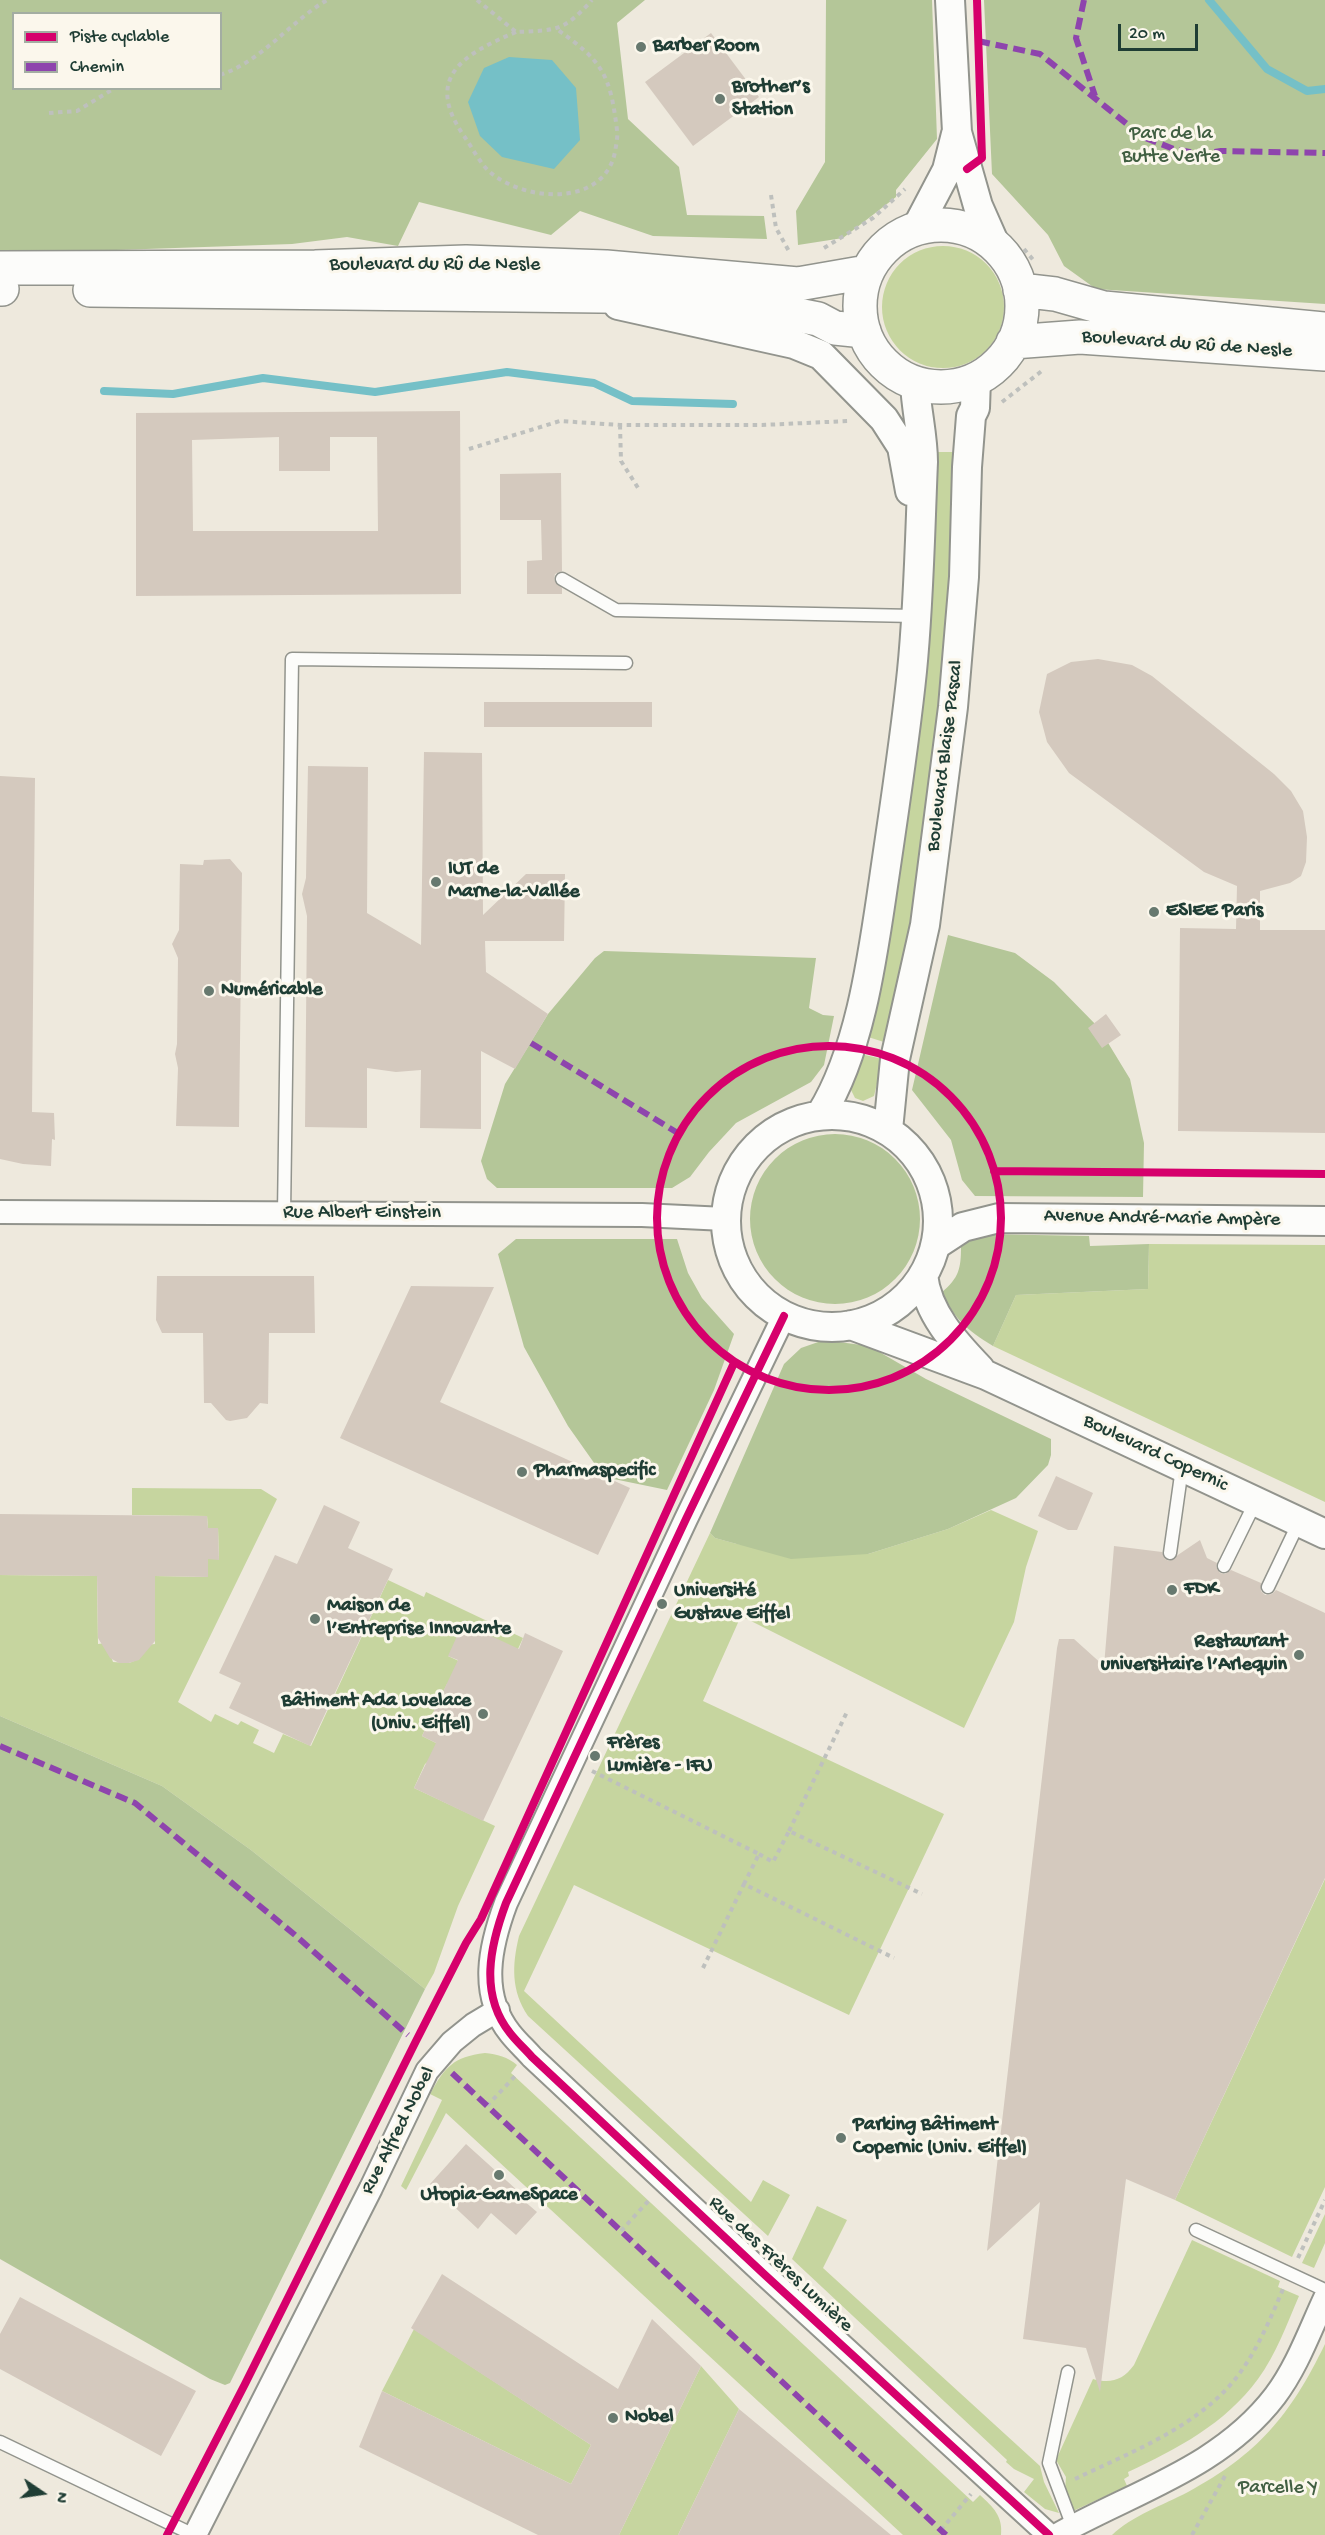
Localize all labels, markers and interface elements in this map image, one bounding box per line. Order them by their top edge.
legend [12,12,222,90]
scale bar [1121,12,1200,50]
text: 20 m [1129,24,1165,45]
text: Piste cyclable [70,27,169,48]
place label: Barber Room [653,35,760,59]
marker: Barber Room [634,40,648,54]
text: Chemin [70,57,124,78]
place label: Brother’s Station [732,76,810,123]
marker: Brother’s Station [713,92,727,106]
park label: Parc de la Butte Verte [1122,123,1220,170]
street label: Boulevard du Rû de Nesle [330,254,540,278]
street label: Boulevard du Rû de Nesle [1081,326,1293,364]
street label: Boulevard Blaise Pascal [922,659,970,853]
place label: IUT de Marne-la-Vallée [448,858,580,905]
marker: IUT de Marne-la-Vallée [429,875,443,889]
place label: ESIEE Paris [1166,900,1263,924]
marker: ESIEE Paris [1147,905,1161,919]
place label: Numéricable [221,979,323,1003]
marker: Numéricable [202,984,216,998]
street label: Rue Albert Einstein [283,1202,441,1226]
street label: Avenue André-Marie Ampère [1044,1205,1280,1233]
street label: Boulevard Copernic [1079,1410,1231,1498]
place label: Pharmaspecific [534,1460,655,1484]
marker: Pharmaspecific [515,1465,529,1479]
place label: FDK [1184,1578,1218,1602]
place label: Université Gustave Eiffel [674,1580,790,1627]
marker: FDK [1165,1583,1179,1597]
place label: Maison de l’Entreprise Innovante [327,1595,511,1642]
marker: Université Gustave Eiffel [655,1597,669,1611]
marker: Maison de l’Entreprise Innovante [308,1612,322,1626]
place label: Restaurant universitaire l’Arlequin [1101,1631,1287,1678]
marker: Restaurant universitaire l’Arlequin [1292,1648,1306,1662]
place label: Bâtiment Ada Lovelace (Univ. Eiffel) [281,1690,471,1737]
marker: Bâtiment Ada Lovelace (Univ. Eiffel) [476,1707,490,1721]
place label: Frères Lumière - IFU [607,1732,712,1779]
marker: Frères Lumière - IFU [588,1749,602,1763]
street label: Rue Alfred Nobel [357,2063,441,2199]
place label: Parking Bâtiment Copernic (Univ. Eiffel) [853,2114,1027,2161]
marker: Parking Bâtiment Copernic (Univ. Eiffel) [834,2131,848,2145]
marker: Utopia-GameSpace [492,2168,506,2182]
place label: Utopia-GameSpace [420,2184,578,2208]
street label: Rue des Frères Lumière [703,2192,857,2338]
place label: Nobel [625,2406,674,2430]
marker: Nobel [606,2411,620,2425]
north arrow [12,2463,72,2523]
park label: Parcelle Y [1238,2477,1318,2501]
text: N [50,2490,70,2504]

